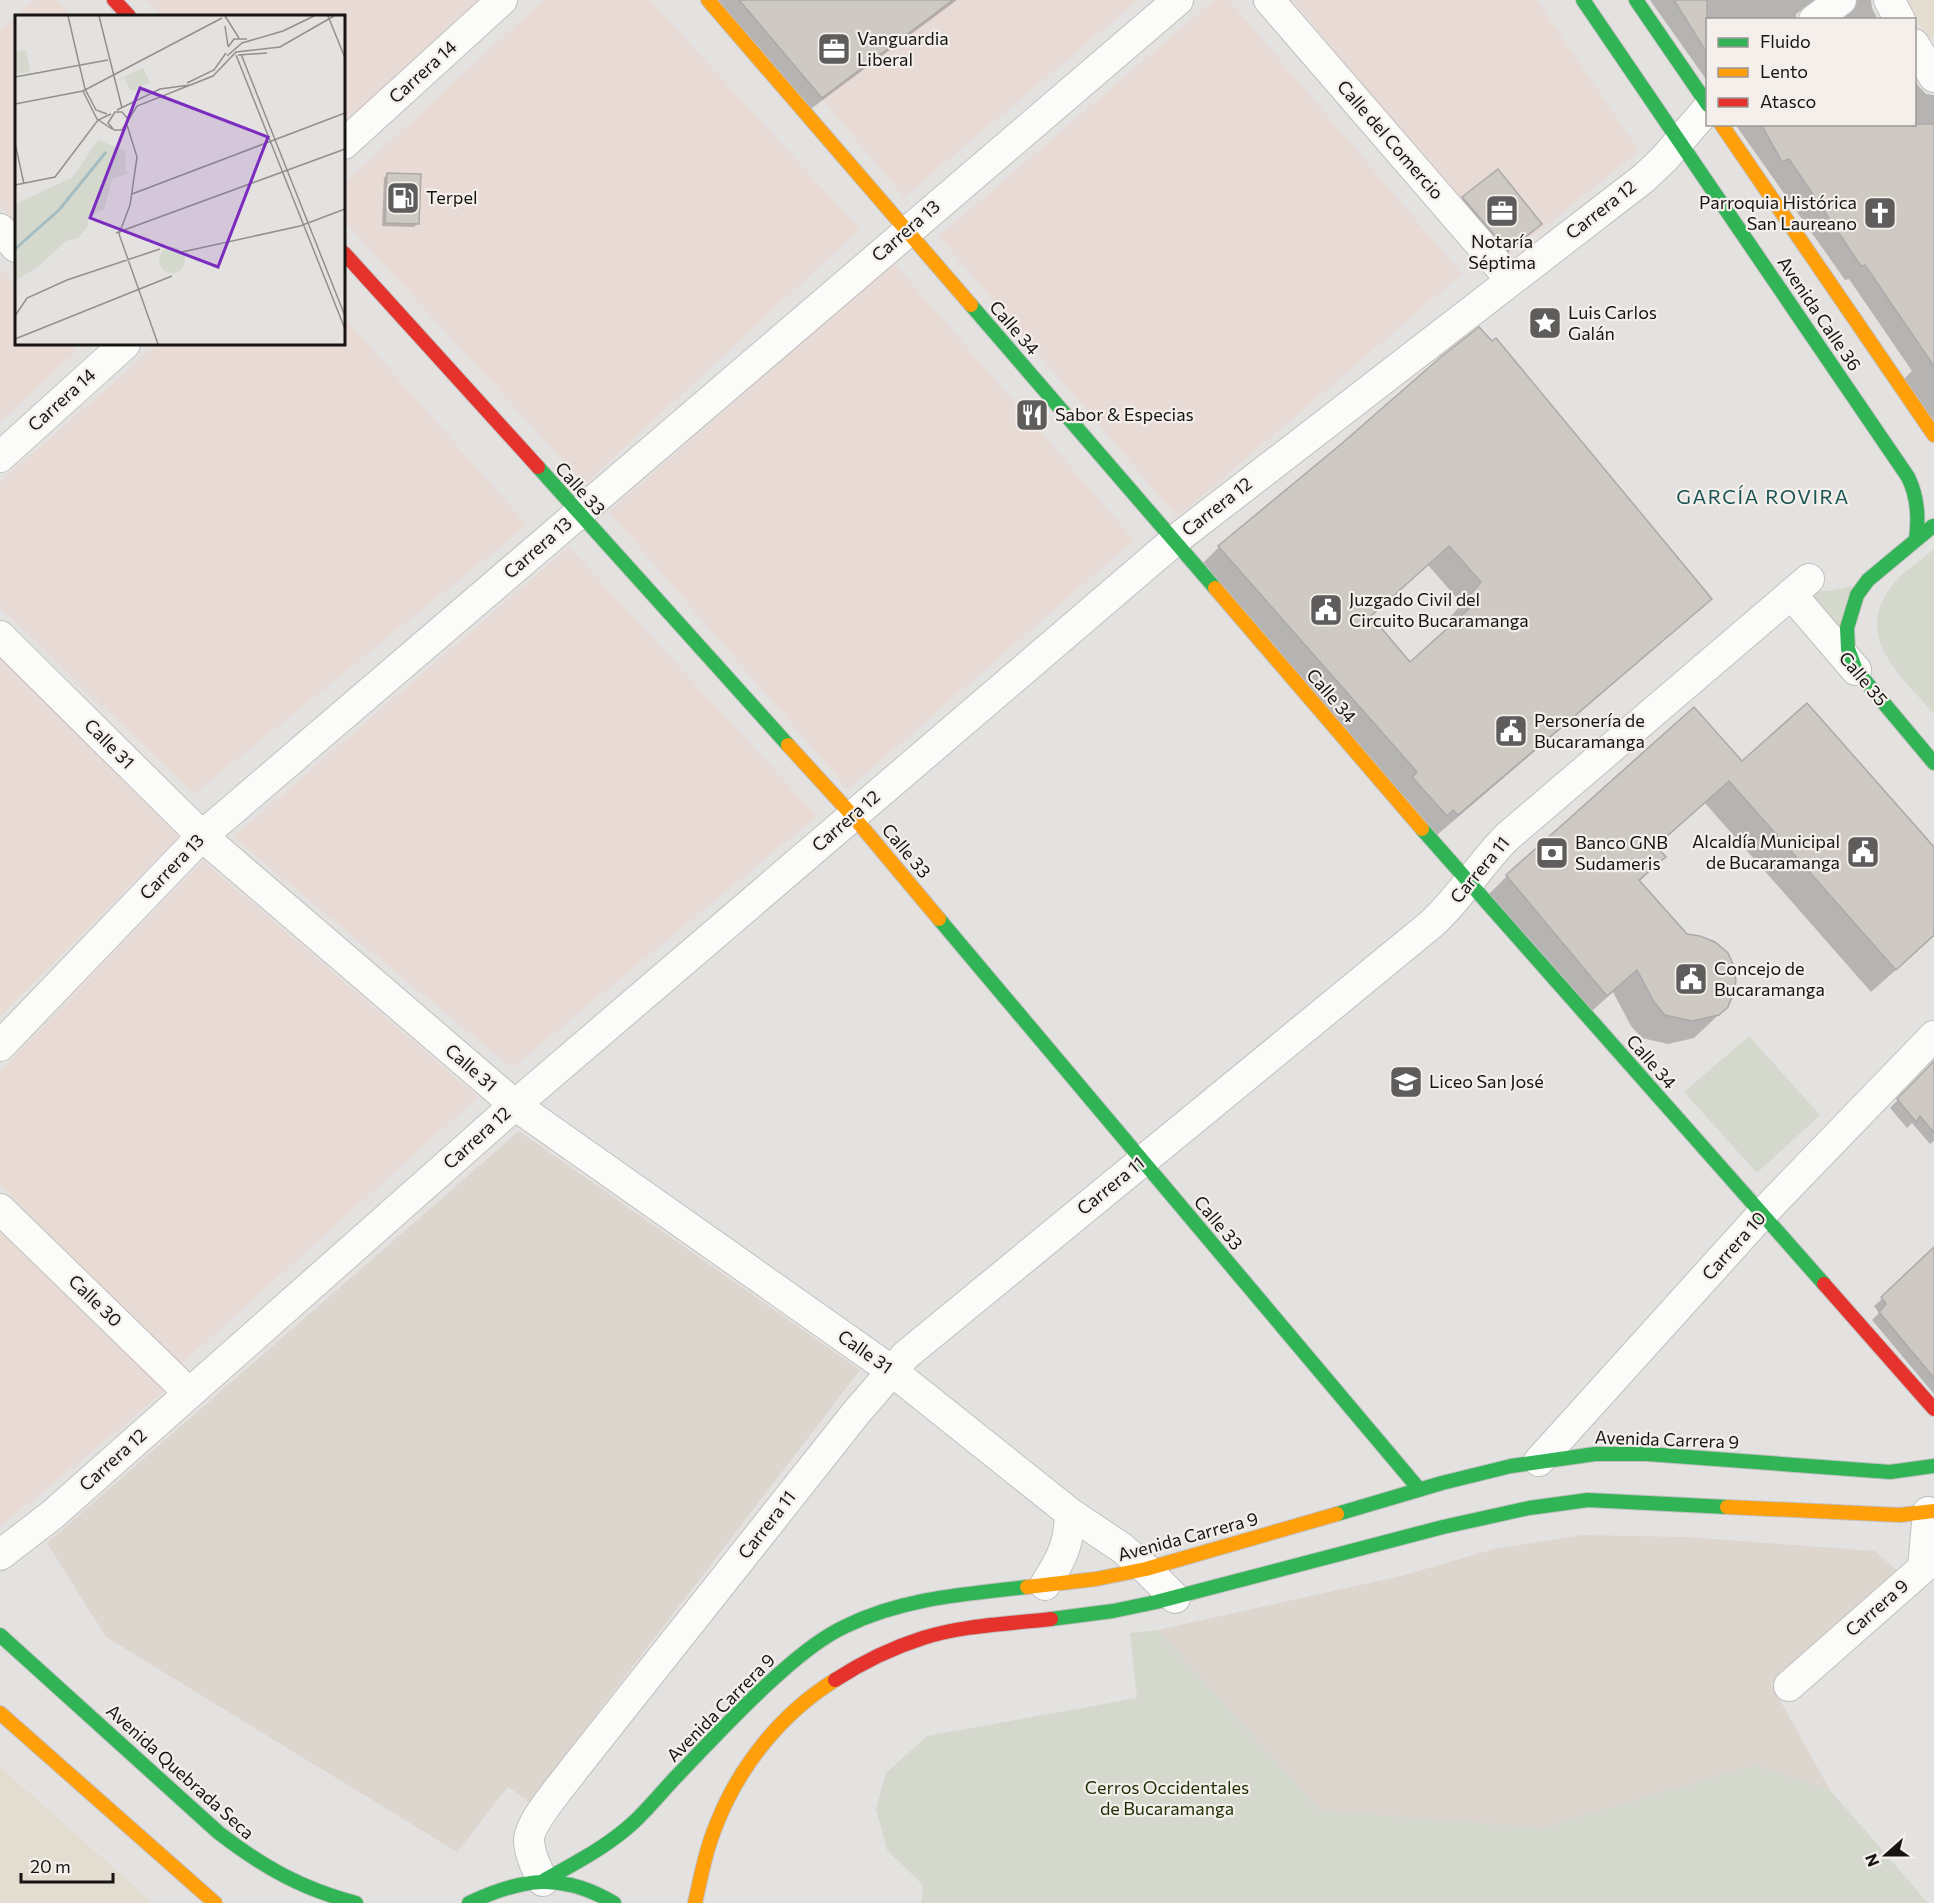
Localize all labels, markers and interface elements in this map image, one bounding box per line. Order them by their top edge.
inset map [15,15,345,345]
legend [1706,18,1916,126]
place label: Vanguardia Liberal [857,27,949,70]
text: Fluido [1760,30,1811,52]
office icon: Vanguardia Liberal [816,31,852,67]
street label: Carrera 14 [384,35,461,107]
text: Lento [1760,60,1808,82]
street label: Calle del Comercio [1333,75,1449,204]
text: Atasco [1760,90,1816,112]
street label: Carrera 12 [1561,175,1640,243]
fuel station icon: Terpel [385,180,421,216]
place label: Terpel [426,186,478,208]
place label: Parroquia Histórica San Laureano [1699,191,1857,234]
office icon: Notaría Séptima [1484,193,1520,229]
street label: Carrera 13 [867,195,944,266]
church icon: Parroquia Histórica San Laureano [1862,195,1898,231]
place label: Notaría Séptima [1468,230,1536,273]
street label: Avenida Calle 36 [1773,252,1866,375]
street label: Calle 34 [985,296,1044,359]
place label: Luis Carlos Galán [1568,301,1657,344]
place icon: Luis Carlos Galán [1527,305,1563,341]
street label: Carrera 14 [23,363,100,435]
restaurant icon: Sabor & Especias [1014,397,1050,433]
place label: Sabor & Especias [1055,403,1194,425]
street label: Calle 33 [551,457,610,520]
street label: Carrera 12 [1177,472,1256,540]
district label: GARCÍA ROVIRA [1676,484,1850,508]
street label: Carrera 13 [499,512,576,583]
place label: Juzgado Civil del Circuito Bucaramanga [1349,588,1529,631]
public building icon: Juzgado Civil del Circuito Bucaramanga [1308,592,1344,628]
street label: Calle 35 [1835,647,1893,710]
street label: Calle 34 [1302,664,1361,727]
place label: Personería de Bucaramanga [1534,709,1645,752]
public building icon: Personería de Bucaramanga [1493,713,1529,749]
street label: Calle 31 [80,714,139,773]
street label: Carrera 12 [807,785,884,856]
street label: Calle 33 [878,819,936,882]
street label: Carrera 13 [134,829,208,904]
place label: Alcaldía Municipal de Bucaramanga [1692,830,1840,873]
street label: Carrera 11 [1445,831,1514,907]
place label: Banco GNB Sudameris [1575,831,1668,874]
public building icon: Alcaldía Municipal de Bucaramanga [1845,834,1881,870]
bank icon: Banco GNB Sudameris [1534,835,1570,871]
place label: Concejo de Bucaramanga [1714,957,1825,1000]
public building icon: Concejo de Bucaramanga [1673,961,1709,997]
street label: Calle 34 [1622,1030,1681,1093]
street label: Calle 31 [441,1039,502,1096]
school or university icon: Liceo San José [1388,1064,1424,1100]
place label: Liceo San José [1429,1070,1544,1092]
street label: Carrera 12 [438,1101,514,1173]
street label: Carrera 11 [1072,1151,1149,1219]
street label: Calle 33 [1190,1191,1248,1254]
street label: Carrera 10 [1697,1207,1770,1284]
street label: Calle 30 [64,1269,127,1331]
street label: Calle 31 [834,1324,897,1378]
street label: Carrera 12 [74,1423,150,1495]
street label: Avenida Carrera 9 [1594,1425,1740,1453]
street label: Carrera 11 [733,1486,800,1563]
street label: Avenida Carrera 9 [1115,1507,1260,1565]
street label: Carrera 9 [1840,1574,1912,1641]
street label: Avenida Carrera 9 [661,1648,779,1766]
street label: Avenida Quebrada Seca [102,1699,259,1843]
park label: Cerros Occidentales de Bucaramanga [1085,1776,1249,1819]
north arrow [1856,1825,1916,1885]
scale bar [21,1846,112,1884]
text: N [1861,1852,1883,1870]
text: 20 m [30,1855,71,1877]

